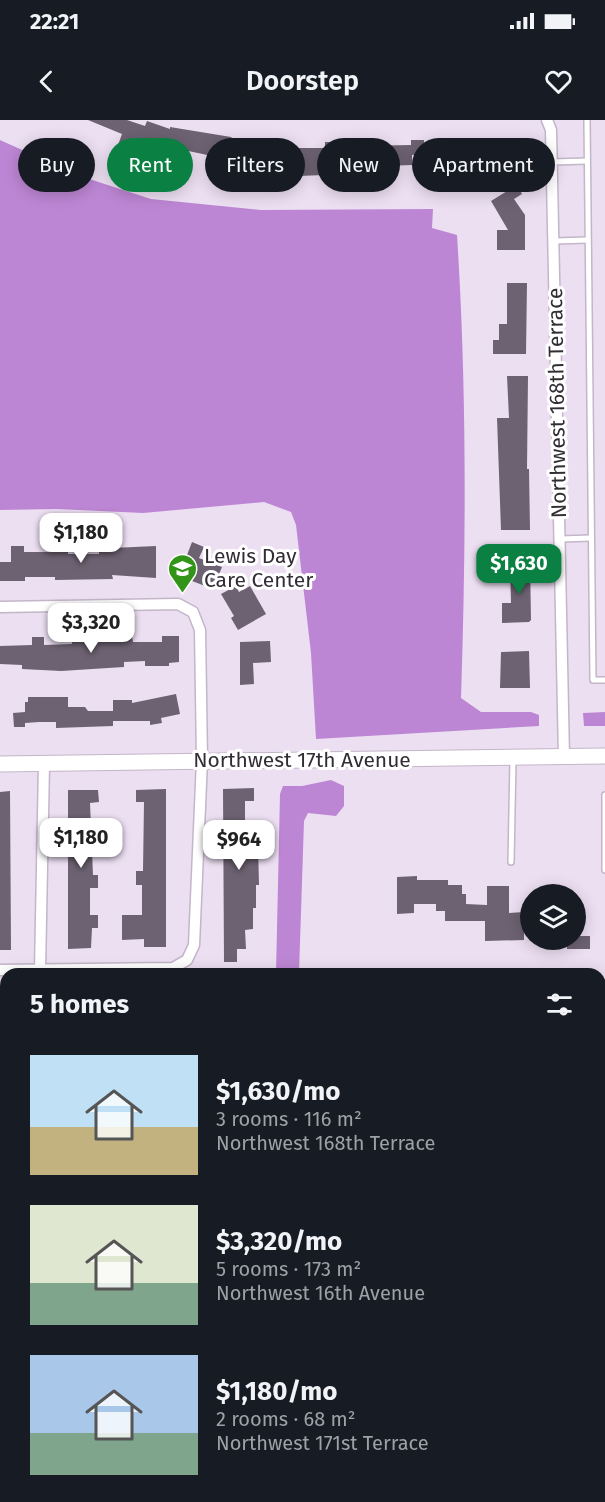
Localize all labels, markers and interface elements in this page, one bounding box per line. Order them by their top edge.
text: 22:21 [30,8,79,35]
icon: back [30,65,63,98]
text: Doorstep [246,65,359,97]
icon: heart [542,65,575,98]
chip: Buy [18,138,95,192]
chip: Rent [107,138,193,192]
chip: Filters [205,138,305,192]
chip: New [317,138,400,192]
chip: Apartment [412,138,555,192]
street label: Northwest 168th Terrace [542,288,572,518]
pin: $1,180 [32,513,130,564]
text: $1,180 [54,520,108,544]
place label: Lewis Day Care Center [204,543,313,593]
pin: $1,630 [470,544,568,595]
text: $1,630 [490,551,548,575]
school or university icon: Lewis Day Care Center [167,552,199,594]
pin: $3,320 [42,603,140,654]
text: $3,320 [62,610,120,634]
street label: Northwest 17th Avenue [193,747,411,773]
pin: $1,180 [32,818,130,869]
pin: $964 [203,820,275,871]
text: $1,180 [54,825,108,849]
text: $964 [217,827,261,851]
map controls [520,884,586,950]
button: layers [520,884,586,950]
icon: filters [543,988,576,1021]
text: 5 homes [30,989,129,1020]
text: $1,630/mo [216,1076,340,1107]
icon: home [78,1079,150,1151]
text: 3 rooms · 116 m² [216,1107,362,1131]
text: Northwest 168th Terrace [216,1131,436,1155]
text: $3,320/mo [216,1226,342,1257]
icon: home [78,1229,150,1301]
text: 5 rooms · 173 m² [216,1257,361,1281]
text: Northwest 16th Avenue [216,1281,425,1305]
text: $1,180/mo [216,1376,337,1407]
icon: home [78,1379,150,1451]
text: 2 rooms · 68 m² [216,1407,356,1431]
text: Northwest 171st Terrace [216,1431,429,1455]

